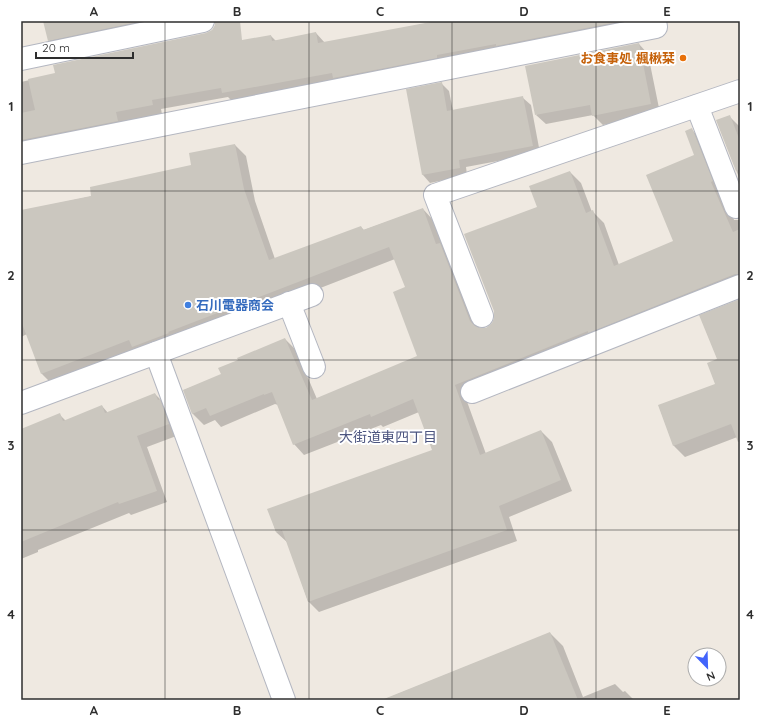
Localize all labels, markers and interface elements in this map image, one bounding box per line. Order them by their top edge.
text: A [90,3,99,19]
text: B [233,3,241,19]
text: C [376,3,384,19]
text: D [519,3,529,19]
text: E [663,3,671,19]
scale bar [36,34,133,60]
text: 20 m [42,40,70,55]
place label: お食事処 楓楸栞 [580,50,675,66]
marker: お食事処 楓楸栞 [678,53,688,63]
text: 1 [8,98,14,114]
text: 1 [747,98,753,114]
text: 2 [7,267,15,283]
text: 2 [746,267,754,283]
place label: 石川電器商会 [196,297,274,313]
marker: 石川電器商会 [183,300,193,310]
district label: 大街道東四丁目 [339,428,437,446]
text: 3 [8,437,15,453]
text: 3 [747,437,754,453]
text: 4 [7,606,15,622]
text: 4 [746,606,754,622]
north arrow [687,647,727,687]
text: N [704,668,717,684]
text: A [90,702,99,718]
text: B [233,702,241,718]
text: C [376,702,384,718]
text: D [519,702,529,718]
text: E [663,702,671,718]

